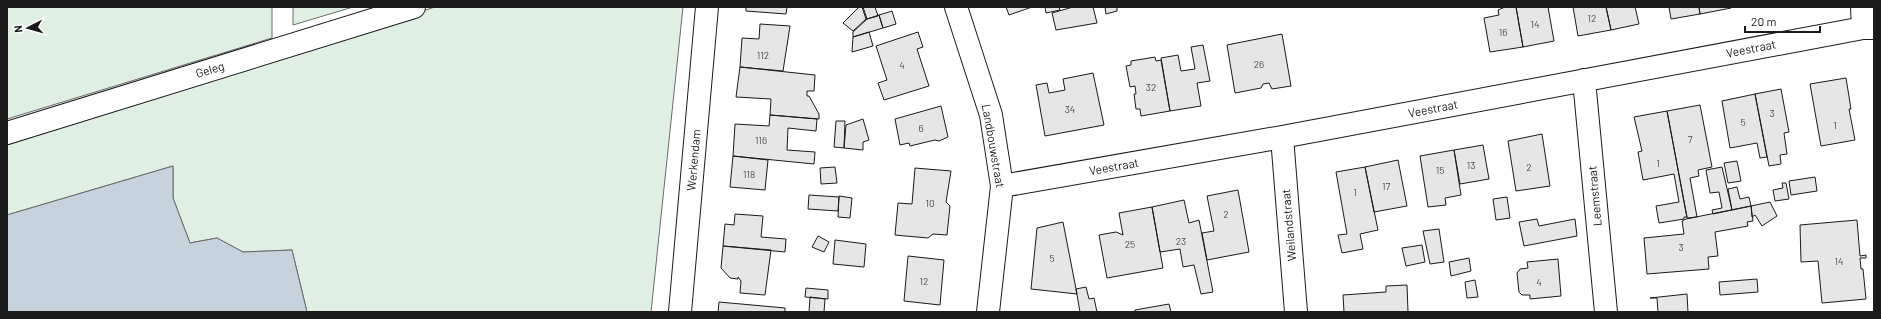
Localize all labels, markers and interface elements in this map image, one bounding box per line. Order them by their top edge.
north arrow [8,8,48,48]
scale bar [1745,8,1820,34]
house number: 12 [1588,12,1596,24]
text: 20 m [1751,14,1777,28]
house number: 14 [1530,18,1540,30]
text: N [11,25,24,33]
house number: 16 [1499,26,1507,38]
street label: Veestraat [1725,36,1777,60]
house number: 112 [757,49,769,61]
street label: Geleg [194,58,226,80]
house number: 26 [1254,58,1264,70]
house number: 4 [899,59,905,71]
house number: 32 [1146,81,1156,93]
street label: Veestraat [1407,96,1459,120]
street label: Landbouwstraat [980,103,1008,189]
house number: 34 [1065,103,1075,115]
house number: 3 [1769,107,1775,119]
house number: 5 [1740,116,1746,128]
house number: 1 [1833,119,1837,131]
house number: 6 [918,122,924,134]
street label: Werkendam [683,128,703,191]
house number: 7 [1688,133,1693,145]
house number: 116 [755,134,767,146]
street label: Veestraat [1088,155,1140,177]
house number: 1 [1656,157,1660,169]
house number: 13 [1467,159,1475,171]
house number: 2 [1526,161,1532,173]
house number: 15 [1436,164,1444,176]
street label: Leemstraat [1584,165,1604,227]
house number: 118 [743,168,755,180]
house number: 17 [1382,180,1390,192]
house number: 1 [1353,186,1357,198]
street label: Weilandstraat [1278,188,1298,262]
house number: 10 [925,197,935,209]
house number: 2 [1223,208,1229,220]
house number: 23 [1176,235,1186,247]
house number: 25 [1125,238,1135,250]
house number: 3 [1678,241,1684,253]
house number: 5 [1049,252,1055,264]
house number: 14 [1834,255,1844,267]
house number: 12 [920,275,928,287]
house number: 4 [1536,276,1542,288]

